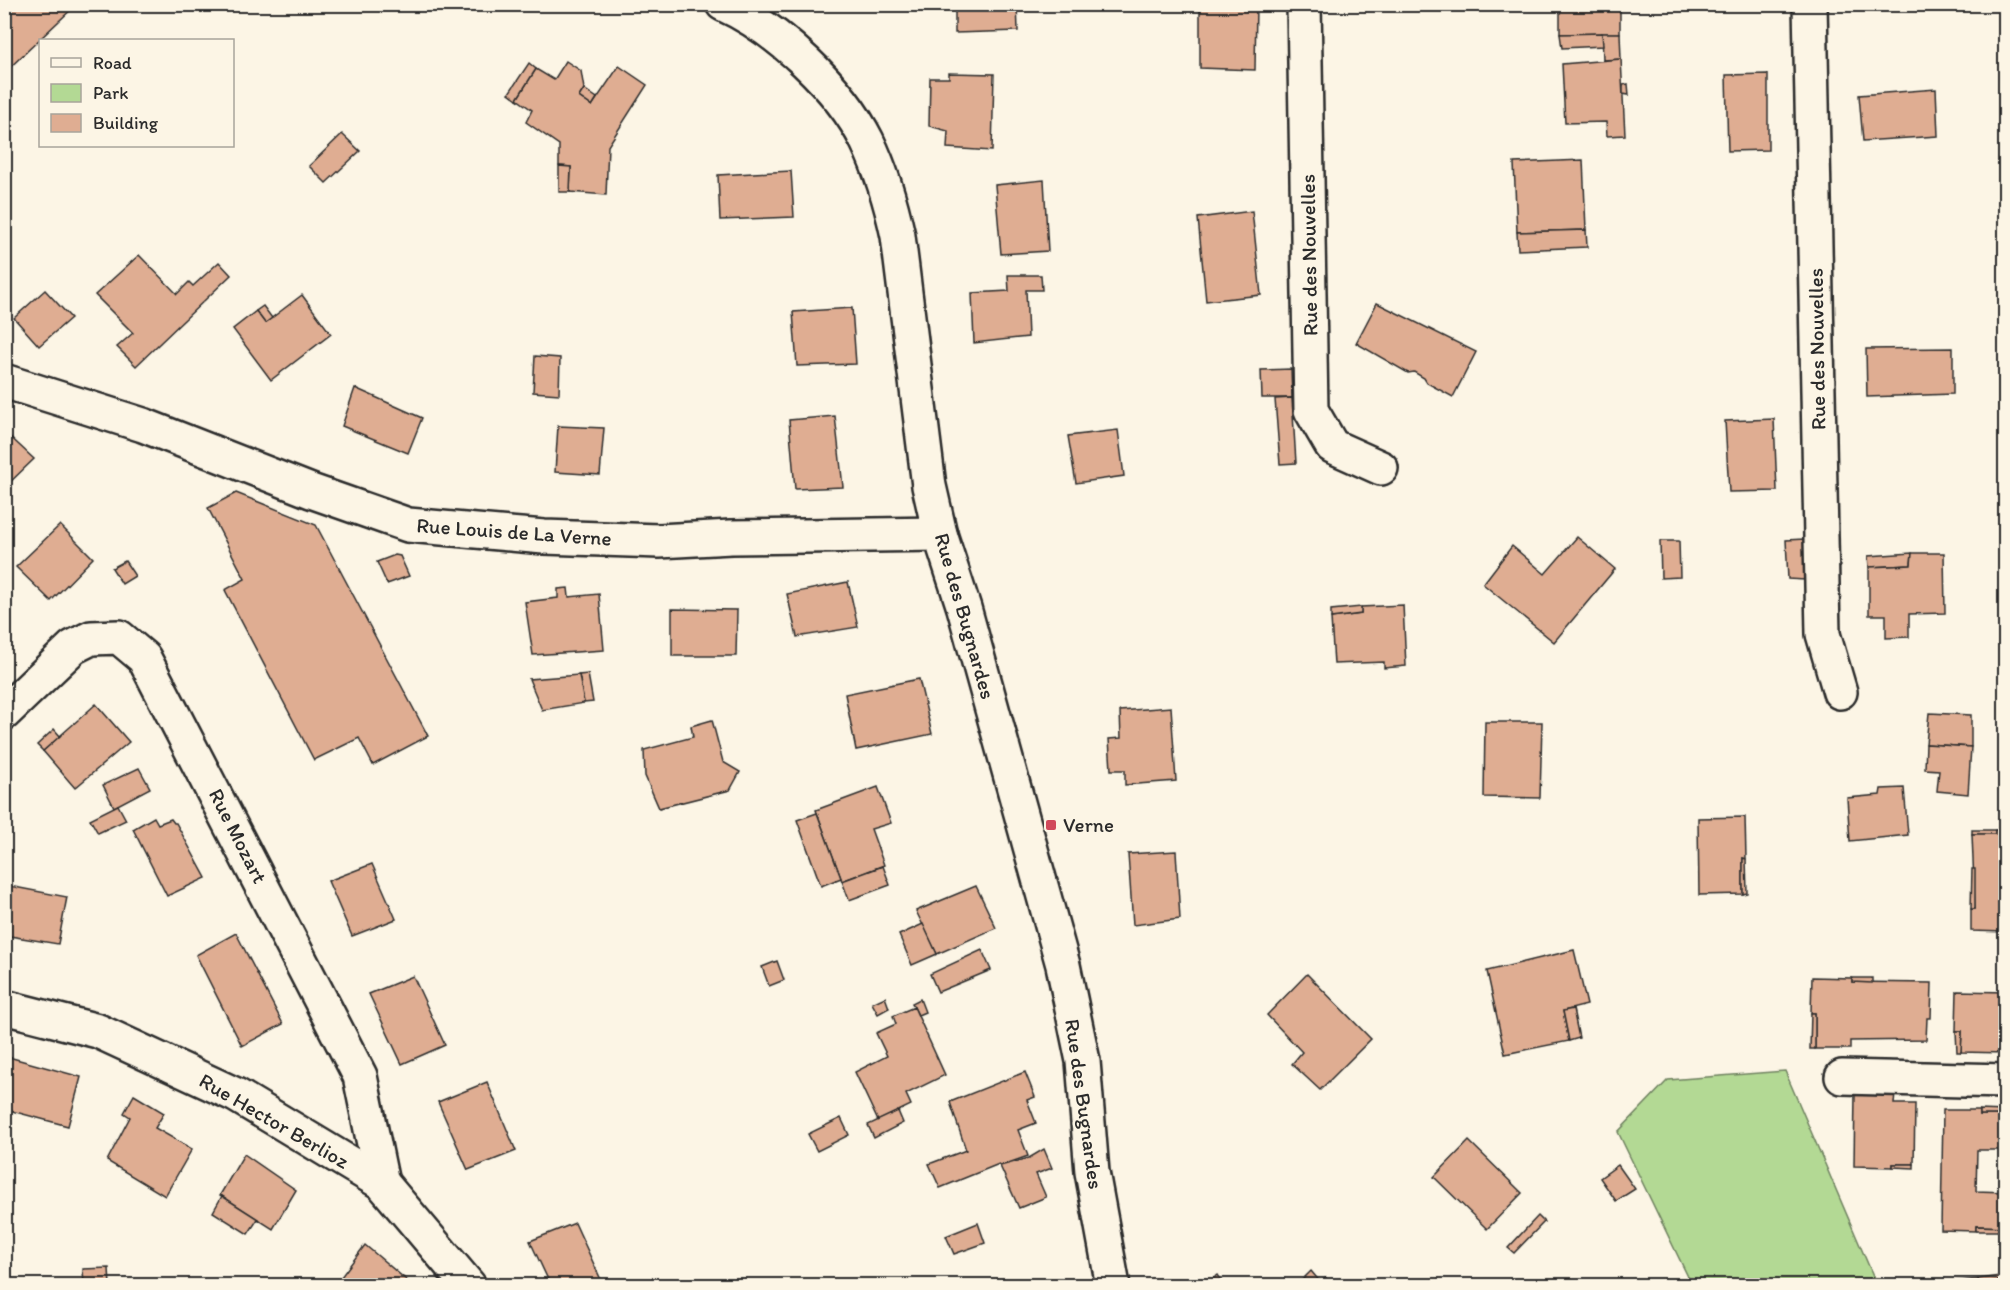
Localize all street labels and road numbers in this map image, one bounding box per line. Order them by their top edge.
street label: Rue des Nouvelles [1295,174,1322,336]
street label: Rue des Nouvelles [1803,268,1830,430]
street label: Rue Louis de La Verne [416,512,613,551]
street label: Rue des Bugnardes [930,530,1001,702]
street label: Rue Mozart [204,784,273,887]
street label: Rue des Bugnardes [1060,1017,1109,1191]
street label: Rue Hector Berlioz [195,1068,354,1174]

